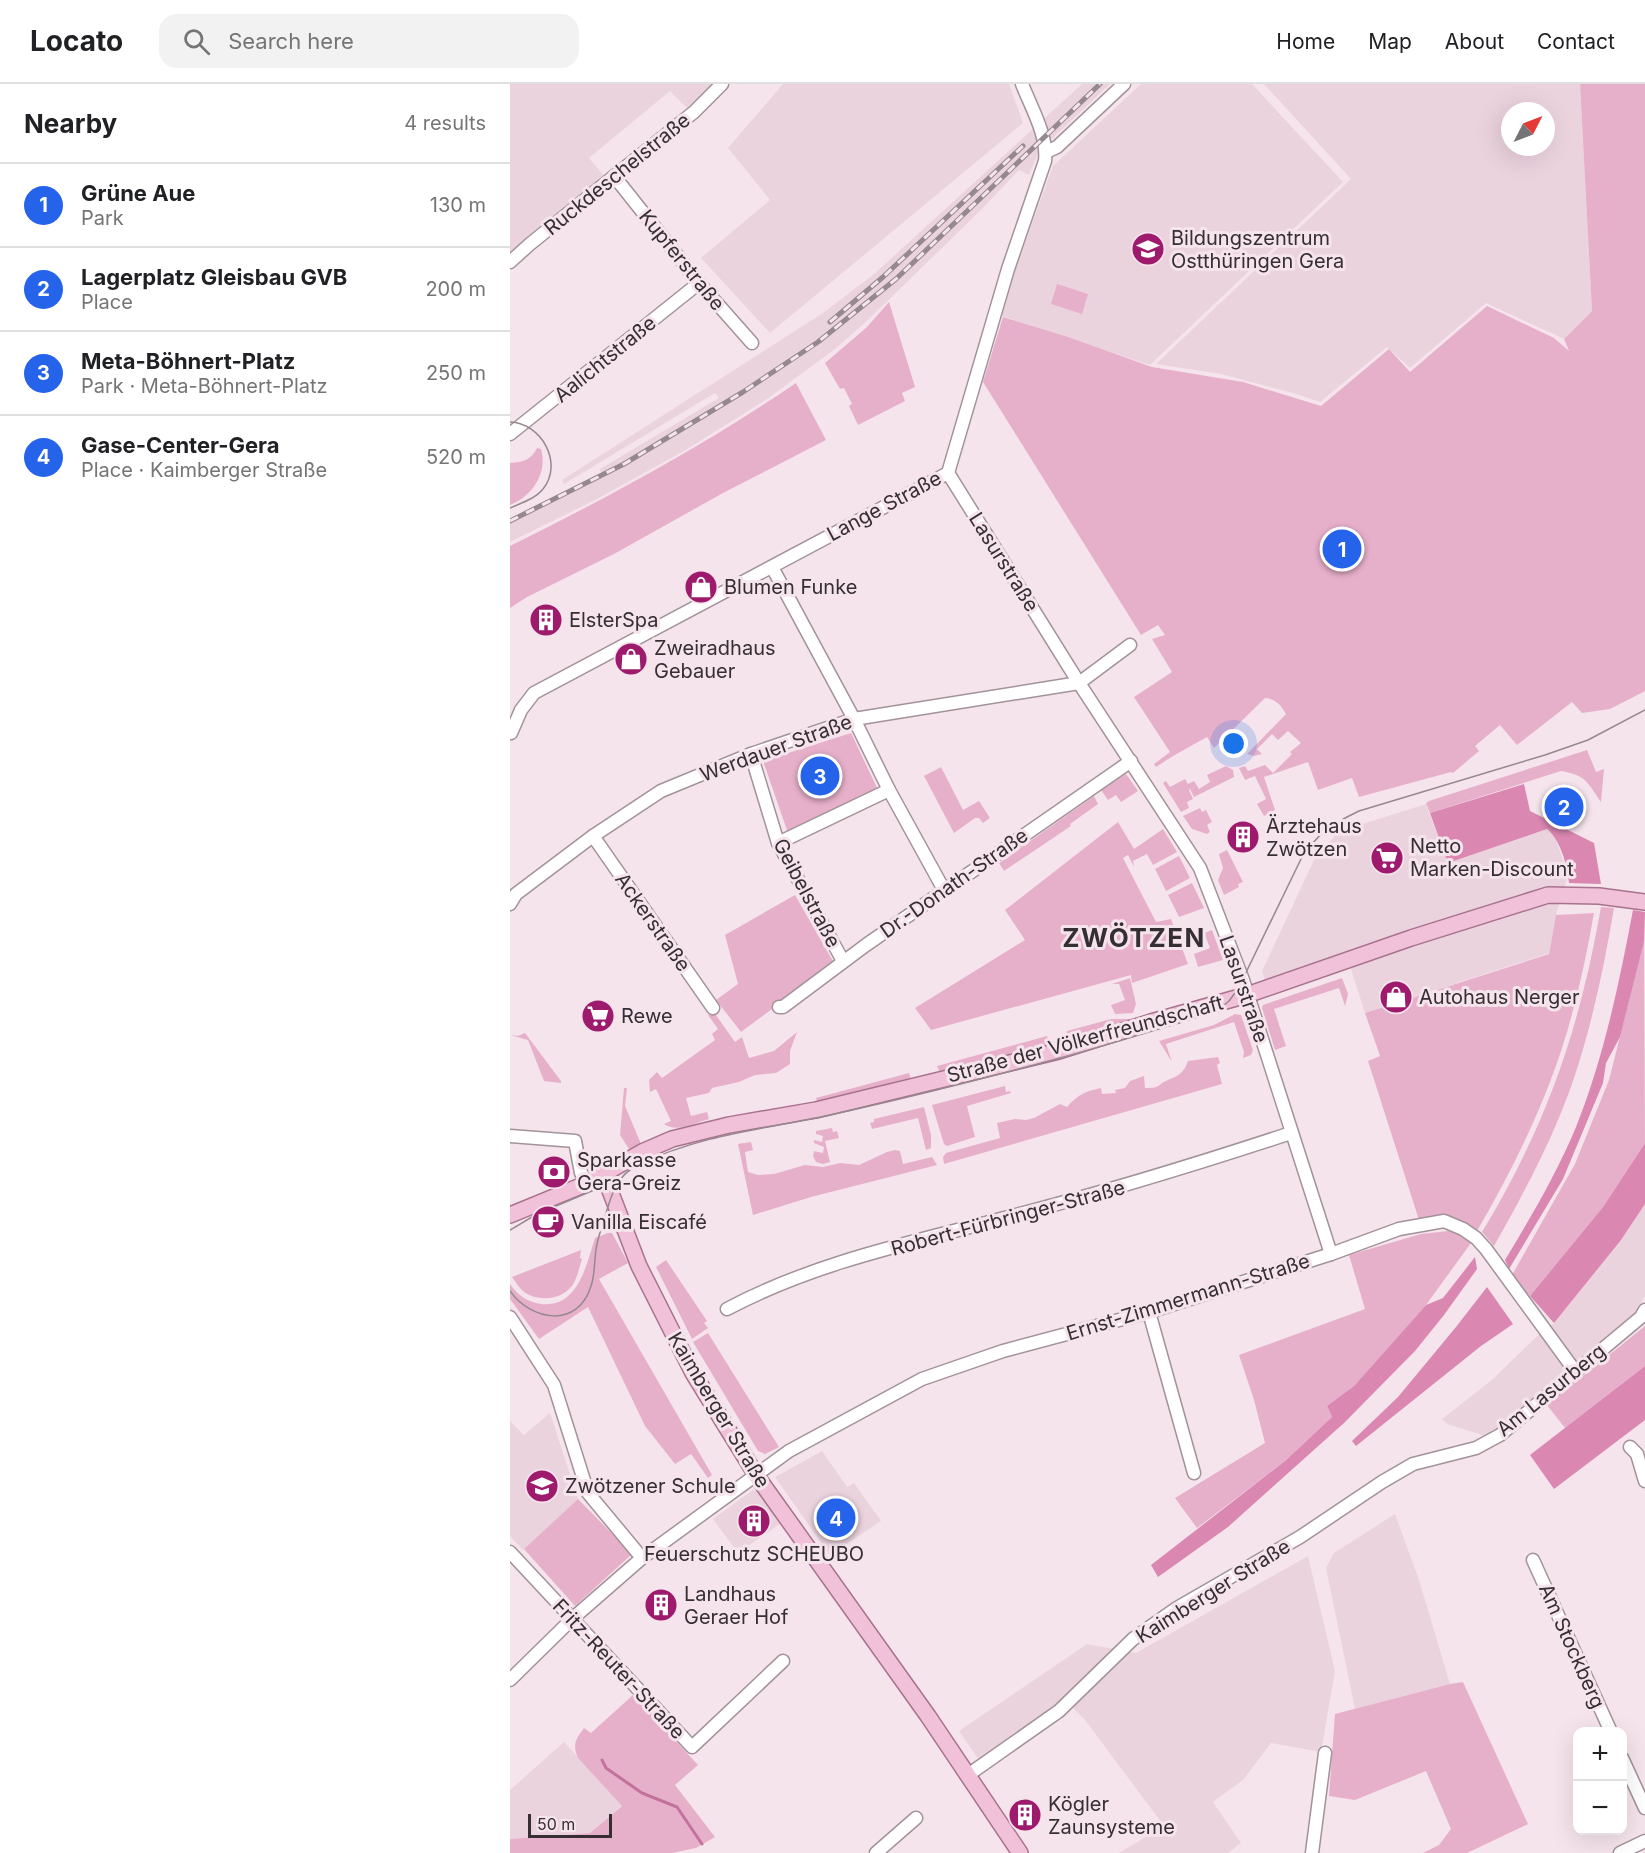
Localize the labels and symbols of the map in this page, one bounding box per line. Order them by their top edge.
north arrow [1501,102,1555,156]
street label: Ruckdeschelstraße [539,108,695,240]
street label: Kupferstraße [634,205,730,315]
place label: Bildungszentrum Ostthüringen Gera [1171,226,1344,273]
school or university icon: Bildungszentrum Ostthüringen Gera [1130,231,1166,267]
street label: Aalichtstraße [549,311,661,407]
street label: Lange Straße [823,466,945,546]
street label: Lasurstraße [964,508,1044,616]
pin: 1 [1322,526,1362,572]
shop icon: Blumen Funke [683,569,719,605]
place label: Blumen Funke [724,575,857,599]
building icon: ElsterSpa [528,602,564,638]
place label: ElsterSpa [569,608,658,632]
place label: Zweiradhaus Gebauer [654,636,776,683]
shop icon: Zweiradhaus Gebauer [613,641,649,677]
street label: Werdauer Straße [697,709,855,787]
your location [1219,729,1248,758]
pin: 3 [800,754,840,798]
pin: 2 [1544,784,1584,830]
place label: Ärztehaus Zwötzen [1266,814,1362,861]
building icon: Ärztehaus Zwötzen [1225,819,1261,855]
street label: Dr.-Donath-Straße [876,823,1032,943]
street label: Geibelstraße [768,834,846,952]
place label: Netto Marken-Discount [1410,834,1574,881]
supermarket icon: Netto Marken-Discount [1369,840,1405,876]
street label: Ackerstraße [610,868,696,976]
district label: ZWÖTZEN [1062,922,1206,953]
street label: Lasurstraße [1214,932,1274,1046]
shop icon: Autohaus Nerger [1378,979,1414,1015]
place label: Autohaus Nerger [1419,985,1580,1009]
street label: Straße der Völkerfreundschaft [944,990,1226,1087]
supermarket icon: Rewe [580,998,616,1034]
place label: Rewe [621,1004,673,1028]
place label: Sparkasse Gera-Greiz [577,1148,681,1195]
bank icon: Sparkasse Gera-Greiz [536,1154,572,1190]
street label: Robert-Fürbringer-Straße [888,1175,1128,1261]
cafe icon: Vanilla Eiscafé [530,1204,566,1240]
place label: Vanilla Eiscafé [571,1210,707,1234]
street label: Ernst-Zimmermann-Straße [1063,1249,1313,1345]
street label: Kaimberger Straße [663,1328,775,1492]
street label: Am Lasurberg [1492,1339,1610,1441]
school or university icon: Zwötzener Schule [524,1468,560,1504]
place label: Zwötzener Schule [565,1474,736,1498]
pin: 4 [816,1496,856,1540]
building icon: Feuerschutz SCHEUBO [736,1503,772,1539]
street label: Kaimberger Straße [1131,1534,1295,1648]
place label: Feuerschutz SCHEUBO [644,1542,864,1566]
street label: Am Stockberg [1534,1580,1610,1712]
place label: Landhaus Geraer Hof [684,1582,789,1629]
building icon: Landhaus Geraer Hof [643,1587,679,1623]
street label: Fritz-Reuter-Straße [548,1594,690,1744]
place label: Kögler Zaunsysteme [1048,1792,1175,1839]
building icon: Kögler Zaunsysteme [1007,1797,1043,1833]
scale bar [528,1811,612,1838]

